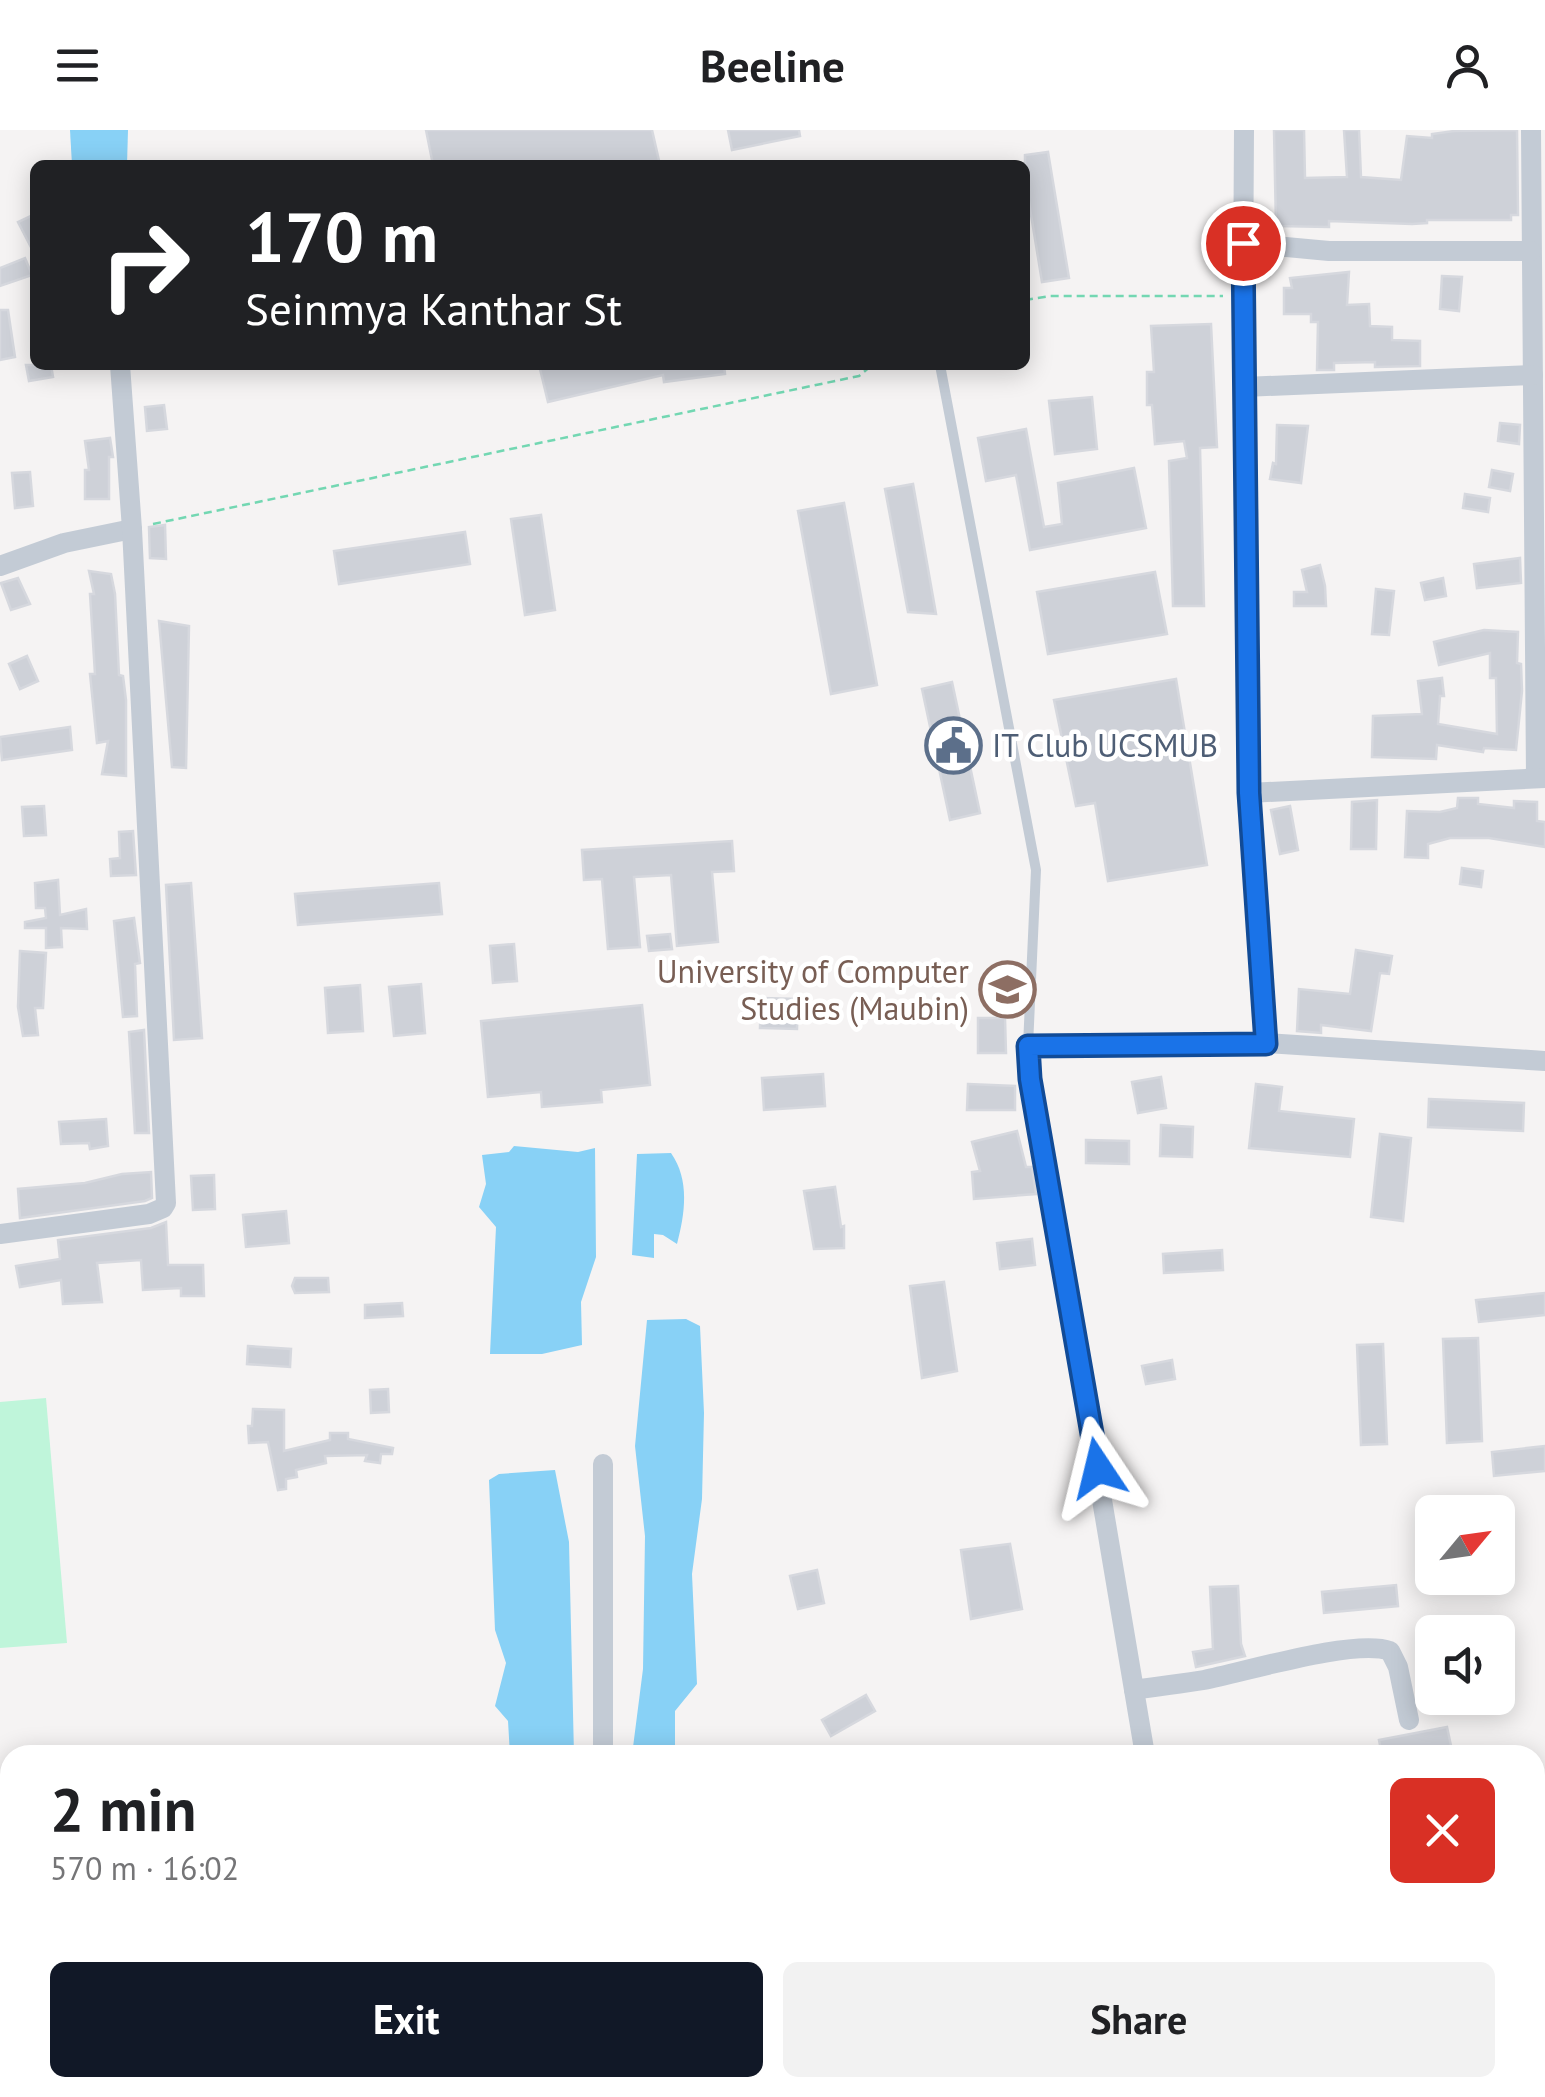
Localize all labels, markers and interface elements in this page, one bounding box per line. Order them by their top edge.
text: Beeline [700,36,845,94]
icon: menu [50,38,105,93]
icon: person [1440,38,1495,93]
text: 170 m [245,191,438,281]
icon: right [80,200,210,330]
pin [1201,201,1286,286]
icon: arrive [1216,216,1271,271]
text: Seinmya Kanthar St [245,279,622,337]
public building icon: IT Club UCSMUB [923,715,983,775]
place label: IT Club UCSMUB [992,724,1218,766]
place label: University of Computer Studies (Maubin) [657,950,969,1029]
school or university icon: University of Computer Studies (Maubin) [978,959,1038,1019]
position arrow [1046,1416,1150,1520]
north arrow [1415,1495,1515,1595]
map controls [1415,1495,1515,1715]
button: sound [1415,1615,1515,1715]
text: 2 min [50,1770,196,1848]
button: close [1390,1778,1495,1883]
text: 570 m · 16:02 [50,1847,239,1889]
button: Exit [50,1962,763,2077]
button: Share [783,1962,1495,2077]

